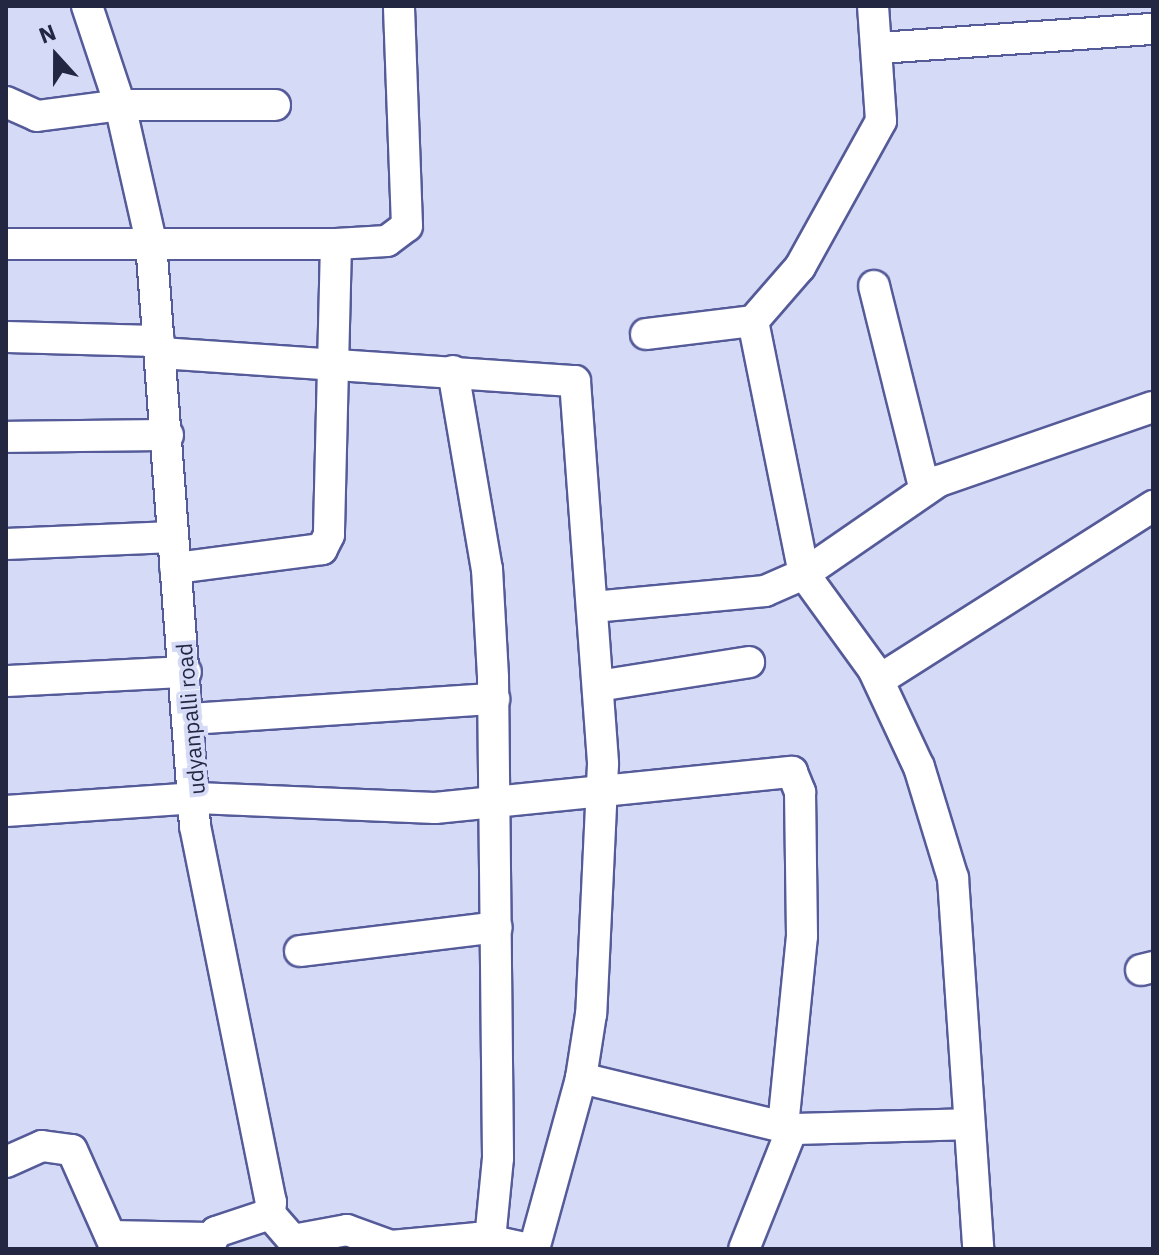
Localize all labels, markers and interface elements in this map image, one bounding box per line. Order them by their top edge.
north arrow [16,16,96,96]
text: N [35,17,60,50]
street label: udyanpalli road [170,642,210,796]

